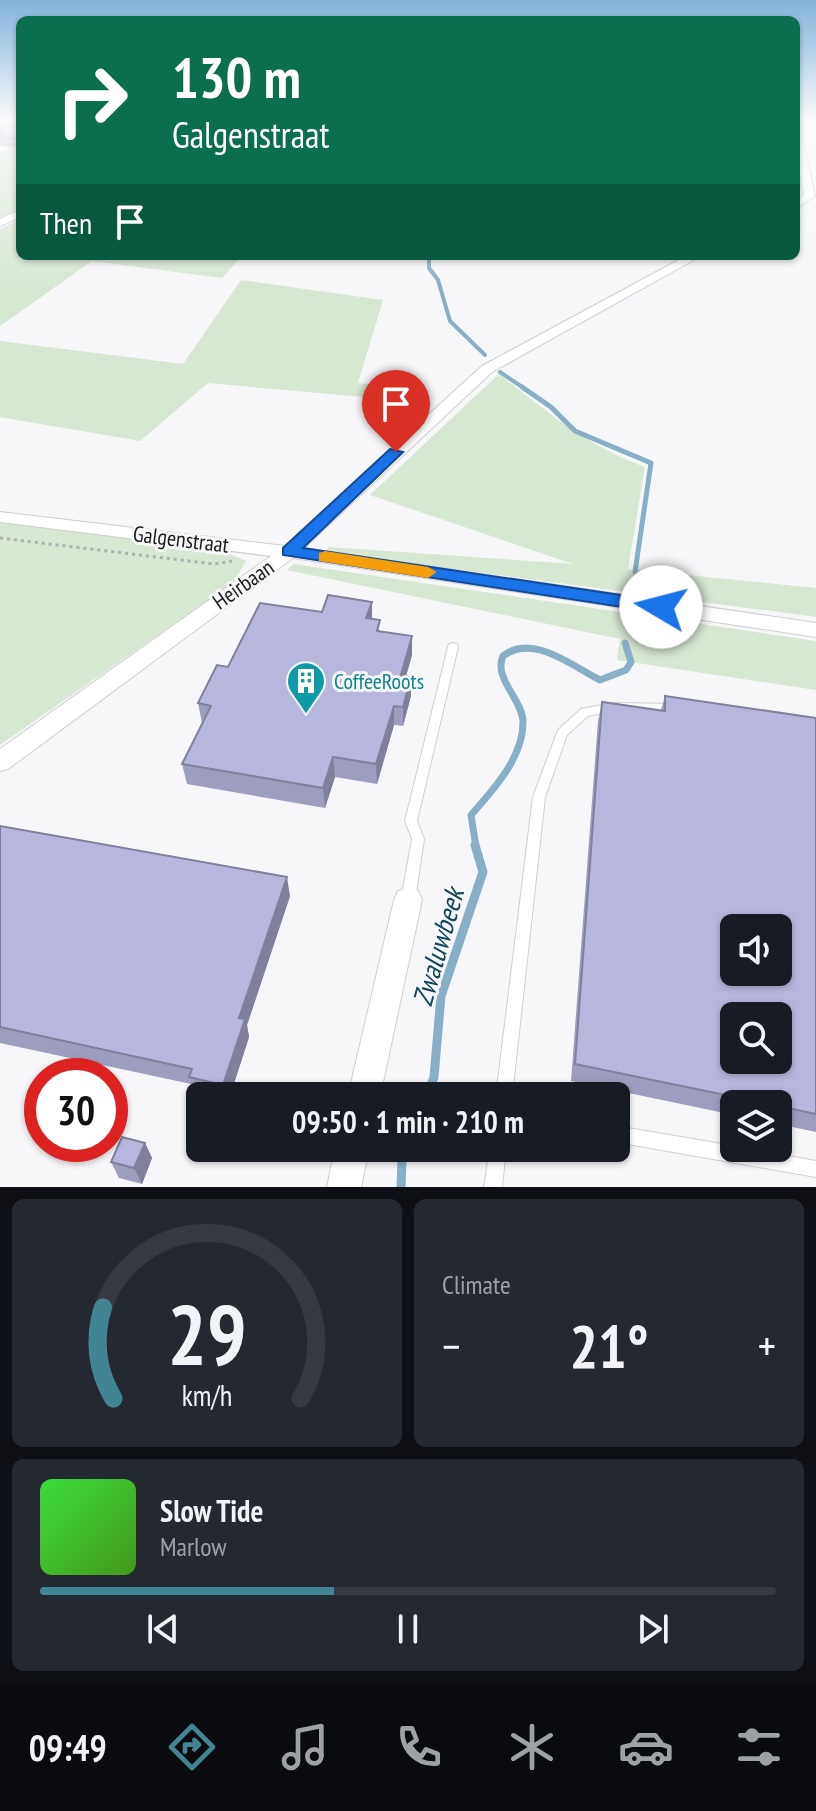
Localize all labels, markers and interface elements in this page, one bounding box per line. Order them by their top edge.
text: 130 m [172,41,301,113]
icon: right [40,48,144,152]
text: Galgenstraat [172,111,329,158]
icon: arrive [108,200,152,244]
text: Then [40,203,92,242]
pin [362,370,430,452]
icon: arrive [374,382,418,426]
street label: Galgenstraat [132,519,230,559]
street label: Heirbaan [207,553,279,615]
position arrow [619,565,703,649]
building icon: CoffeeRoots [285,660,327,715]
place label: CoffeeRoots [334,667,424,695]
water label: Zwaluwbeek [403,881,473,1010]
map controls [720,914,792,1162]
button: sound [720,914,792,986]
button: search [720,1002,792,1074]
speed limit sign: 30 [24,1058,128,1162]
button: layers [720,1090,792,1162]
text: 09:50 · 1 min · 210 m [292,1102,524,1141]
text: Climate [442,1268,511,1301]
text: 29 [167,1280,247,1388]
text: 21° [569,1307,649,1385]
text: − [442,1317,460,1374]
text: + [758,1317,776,1374]
text: km/h [182,1377,232,1414]
text: Slow Tide [160,1491,263,1530]
text: Marlow [160,1530,226,1563]
icon: previous [141,1607,185,1651]
icon: pause [386,1607,430,1651]
icon: next [631,1607,675,1651]
icon: directions [164,1719,220,1775]
icon: music [277,1719,333,1775]
icon: phone [391,1719,447,1775]
icon: climate [504,1719,560,1775]
icon: car [618,1719,674,1775]
icon: filters [731,1719,787,1775]
text: 09:49 [29,1724,107,1771]

